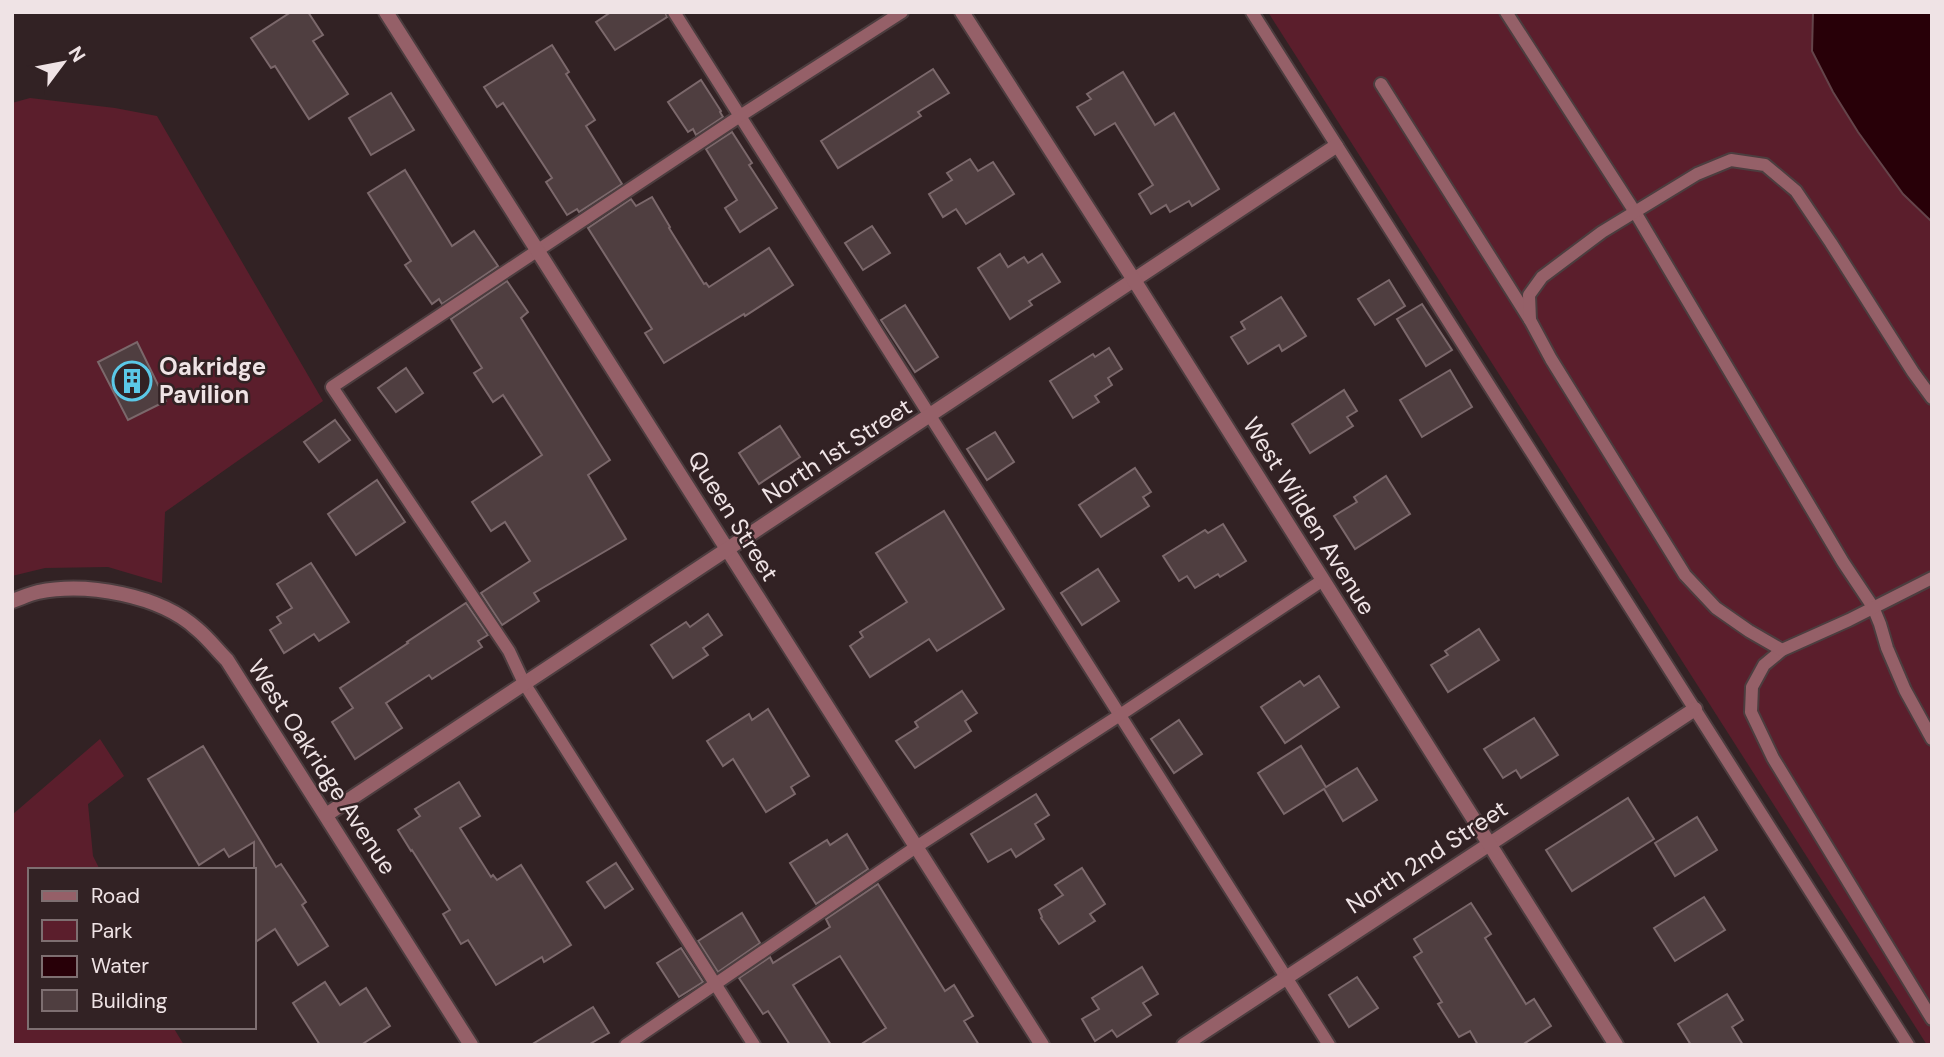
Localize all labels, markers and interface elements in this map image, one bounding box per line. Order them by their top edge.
north arrow [28,28,98,98]
text: N [63,42,91,67]
place label: Oakridge Pavilion [159,351,266,410]
building icon: Oakridge Pavilion [111,360,153,402]
street label: North 1st Street [756,391,917,510]
street label: West Wilden Avenue [1236,411,1383,620]
street label: Queen Street [681,445,786,587]
street label: West Oakridge Avenue [241,653,404,880]
street label: North 2nd Street [1340,793,1513,920]
legend [28,868,256,1029]
text: Road [91,882,140,910]
text: Park [91,917,133,945]
text: Water [91,952,149,980]
text: Building [91,987,168,1015]

